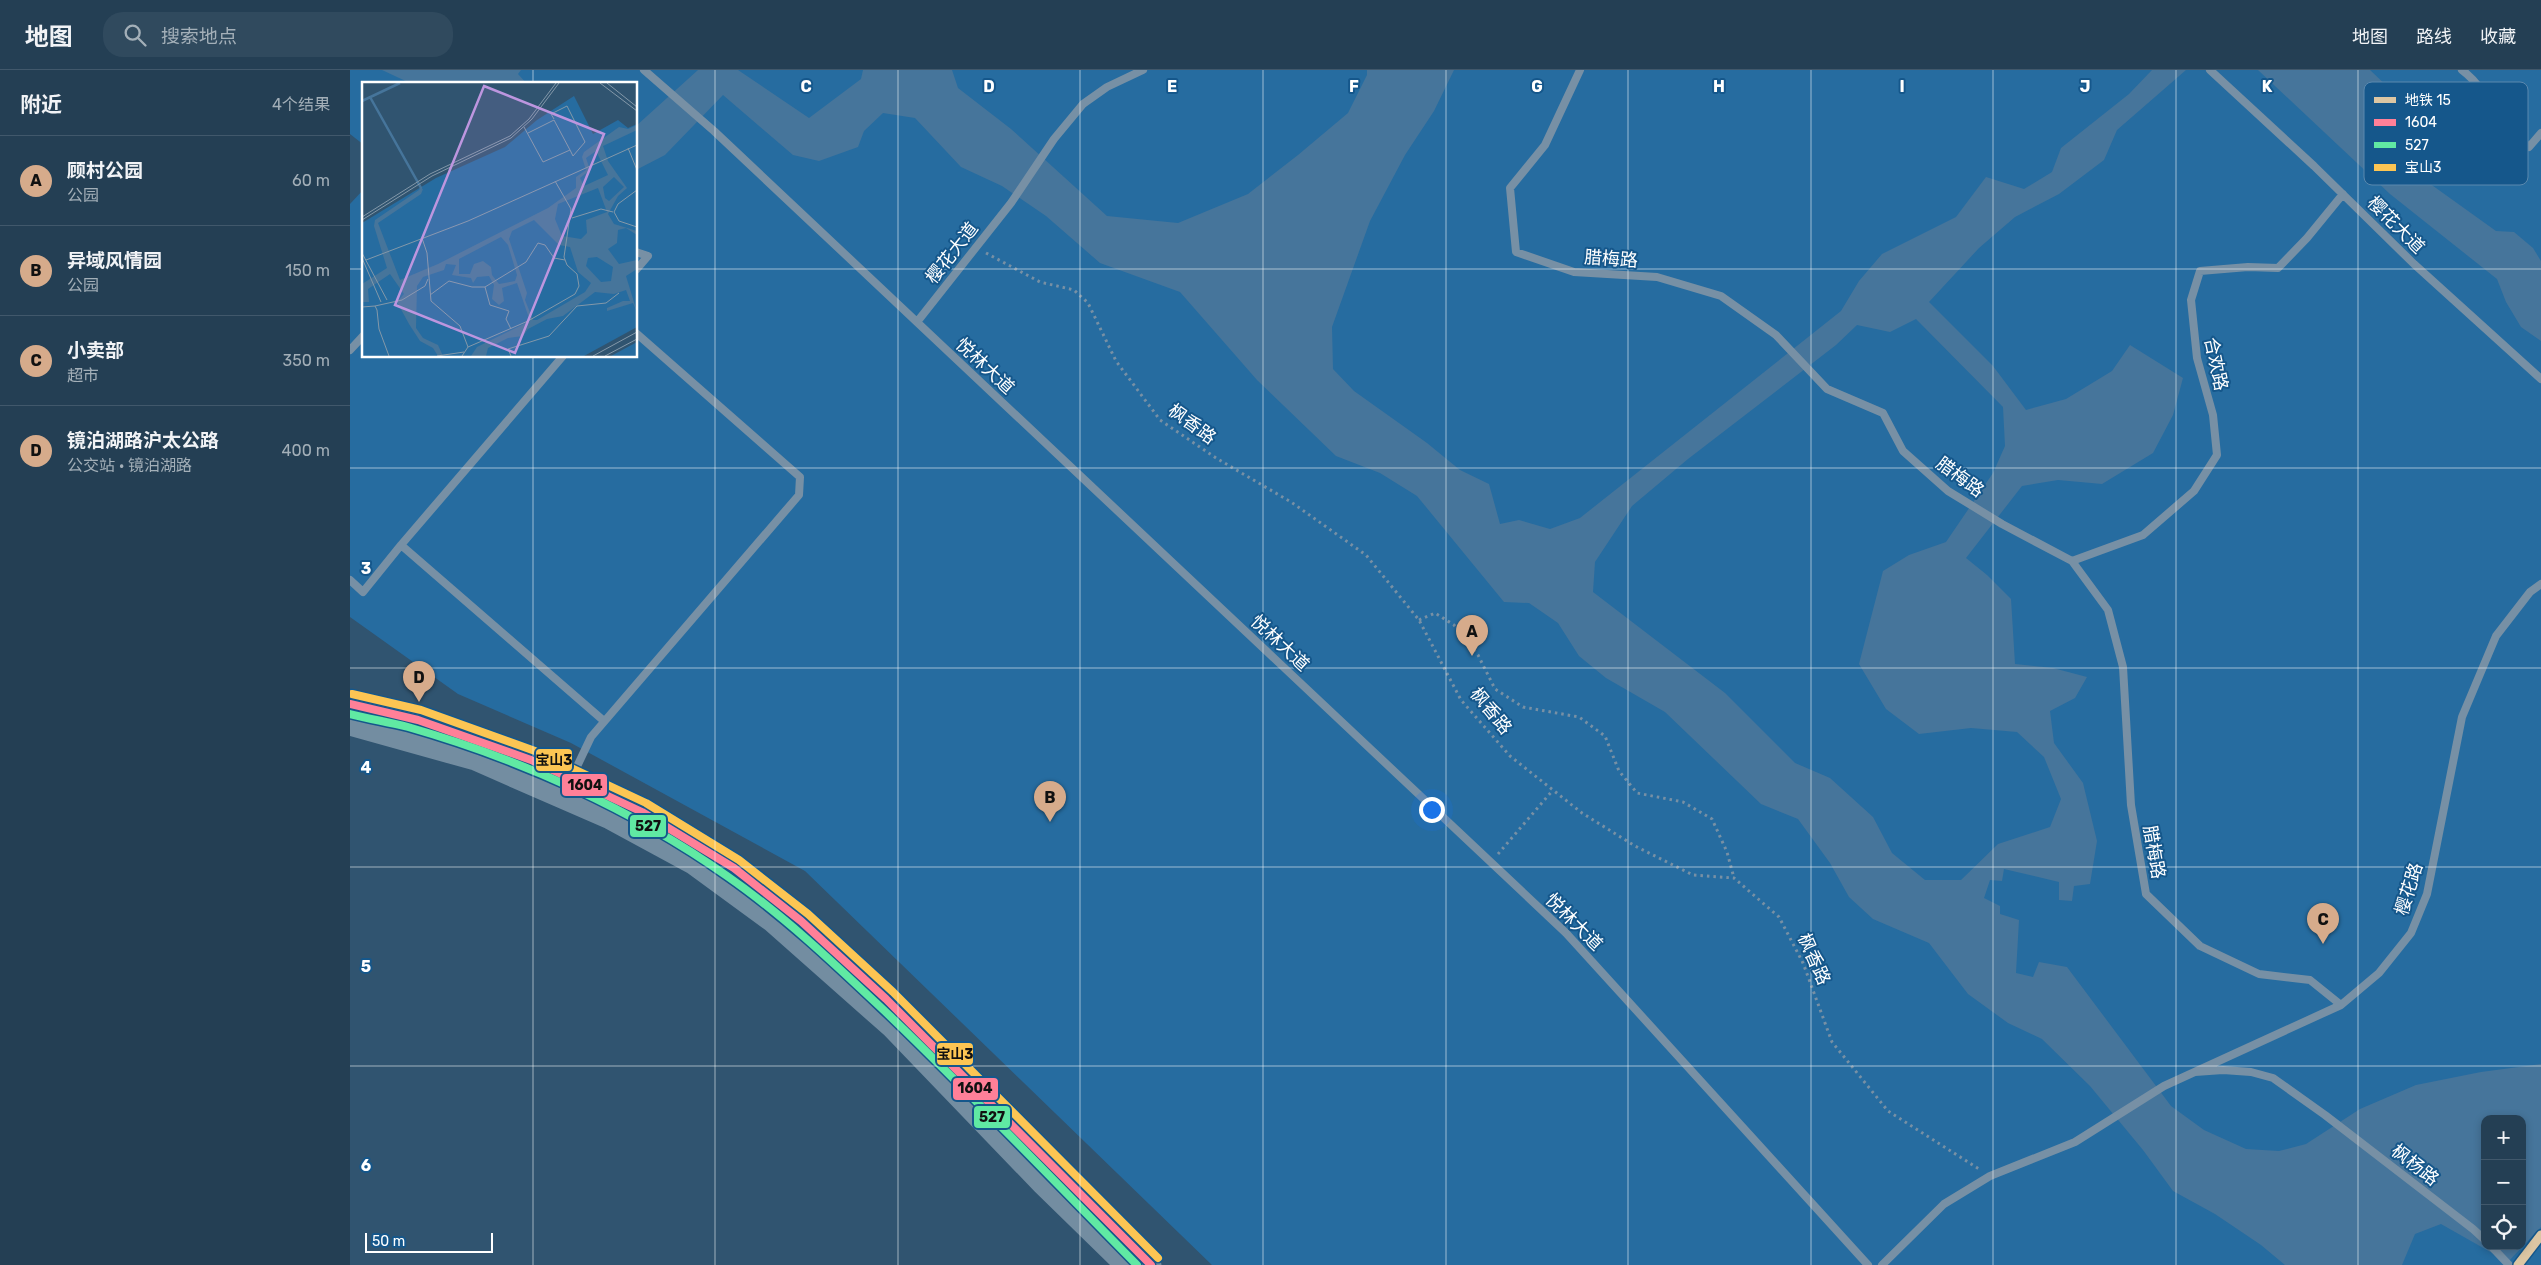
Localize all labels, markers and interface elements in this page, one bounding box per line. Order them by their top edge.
search box [103,12,453,57]
icon: search [121,21,149,49]
text: 地图 [25,23,73,51]
text: 搜索地点 [161,25,237,48]
text: 地图 [2352,26,2388,48]
text: 路线 [2416,26,2452,48]
text: 收藏 [2480,26,2516,48]
text: C [800,77,812,96]
text: D [983,77,995,96]
text: E [1167,77,1177,96]
text: F [1349,77,1359,96]
text: G [1531,77,1543,96]
text: H [1713,77,1725,96]
text: I [1899,77,1905,96]
text: J [2080,77,2090,96]
text: K [2262,77,2273,96]
inset map [362,82,638,358]
legend [2364,82,2528,185]
text: 附近 [20,92,62,117]
text: 地铁 15 [2405,92,2451,109]
text: 4个结果 [272,95,330,114]
text: 1604 [2405,114,2437,131]
text: 527 [2405,137,2429,154]
text: 顾村公园 [67,159,143,182]
text: 宝山3 [2405,159,2441,176]
text: A [30,171,42,190]
text: 60 m [292,171,330,190]
text: 公园 [67,186,99,205]
street label: 樱花大道 [2363,192,2429,258]
street label: 樱花大道 [921,218,983,288]
street label: 腊梅路 [1583,246,1639,272]
text: 异域风情园 [67,249,162,272]
text: B [30,261,42,280]
text: 150 m [285,261,330,280]
text: 公园 [67,276,99,295]
street label: 悦林大道 [951,333,1019,399]
street label: 合欢路 [2200,335,2232,393]
text: 小卖部 [67,339,124,362]
text: C [30,351,42,370]
text: 350 m [283,351,330,370]
text: 超市 [67,366,99,385]
street label: 枫香路 [1164,399,1220,449]
text: 镜泊湖路沪太公路 [67,429,219,452]
text: D [30,441,42,460]
text: 400 m [282,441,330,460]
street label: 腊梅路 [1932,452,1988,502]
text: 公交站 · 镜泊湖路 [67,456,192,475]
text: 3 [361,559,371,578]
street label: 悦林大道 [1246,610,1314,676]
pin: A [1456,615,1488,656]
pin: D [403,661,435,702]
street label: 枫香路 [1465,683,1517,739]
line badge: 宝山3 [535,748,573,772]
text: 宝山3 [535,752,573,769]
text: 4 [361,758,372,777]
line badge: 1604 [561,773,608,797]
text: 1604 [567,777,603,794]
pin: B [1034,781,1066,822]
your location [1419,797,1445,823]
line badge: 527 [629,814,667,838]
text: 527 [635,818,661,835]
street label: 腊梅路 [2138,824,2170,880]
street label: 樱花路 [2391,860,2427,918]
street label: 悦林大道 [1541,889,1607,955]
pin: C [2307,903,2339,944]
street label: 枫香路 [1793,930,1835,988]
text: 5 [361,957,371,976]
line badge: 宝山3 [936,1042,974,1066]
text: 宝山3 [936,1046,974,1063]
line badge: 1604 [952,1077,999,1101]
text: 1604 [957,1080,993,1097]
line badge: 527 [973,1105,1011,1129]
text: 527 [979,1109,1005,1126]
map controls [2481,1115,2526,1250]
button: + [2481,1115,2526,1160]
street label: 枫杨路 [2387,1140,2443,1190]
text: 6 [361,1156,371,1175]
button: − [2481,1160,2526,1205]
button: locate [2481,1205,2526,1250]
scale bar [365,1230,492,1253]
text: 50 m [372,1233,405,1250]

